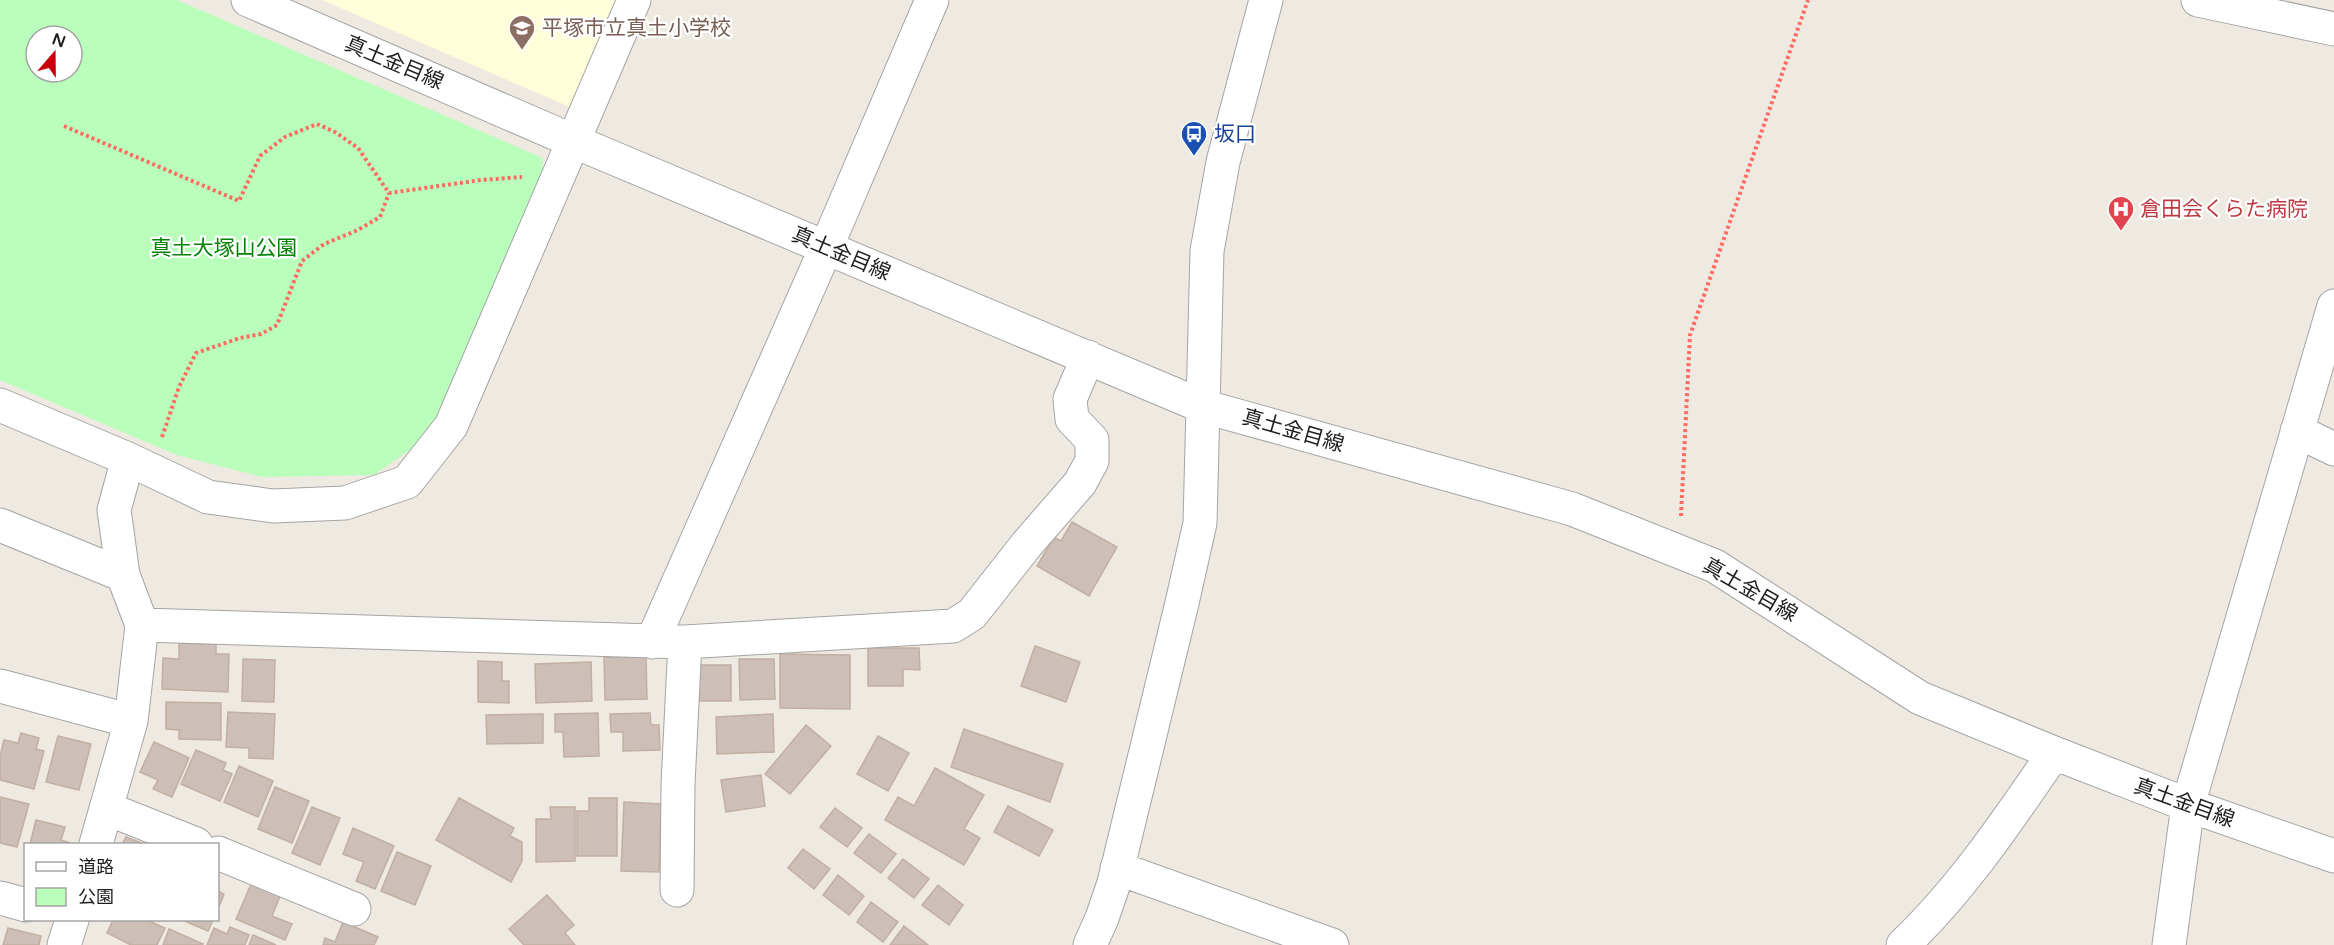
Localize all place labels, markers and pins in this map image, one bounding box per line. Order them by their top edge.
school or university icon: 平塚市立真土小学校 [507,13,537,51]
place label: 平塚市立真土小学校 [542,16,731,41]
bus stop icon: 坂口 [1179,119,1209,157]
place label: 坂口 [1214,122,1256,147]
hospital icon: 倉田会くらた病院 [2106,194,2136,232]
place label: 倉田会くらた病院 [2140,197,2308,222]

